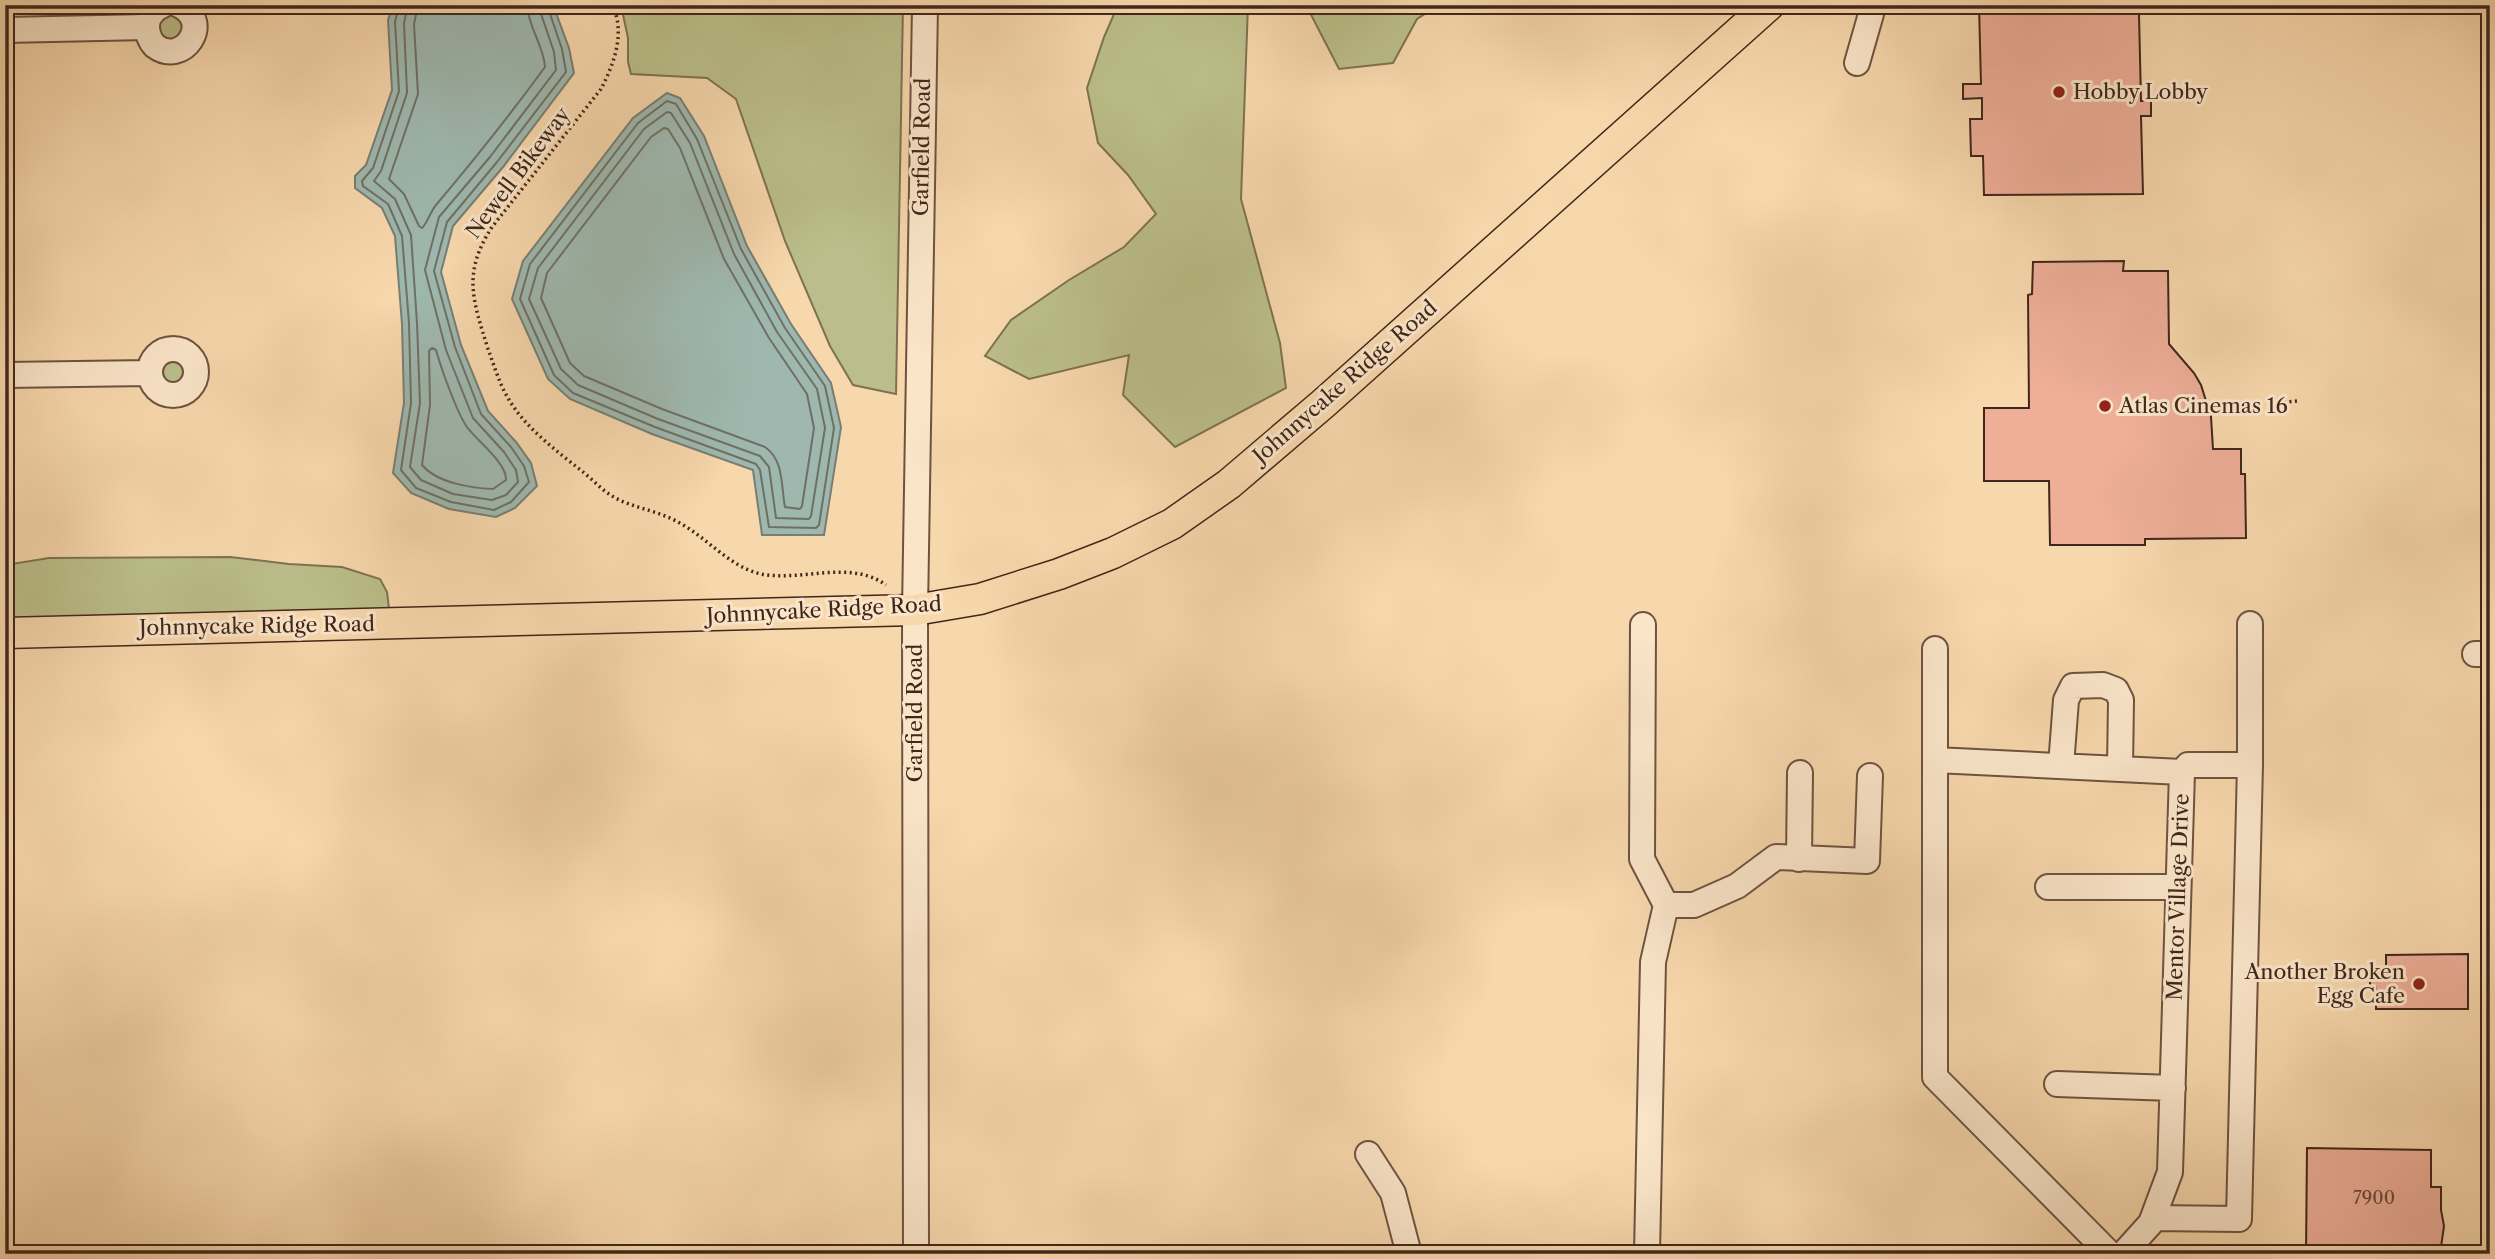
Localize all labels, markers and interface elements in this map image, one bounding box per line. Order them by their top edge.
street label: Garfield Road [908,77,935,216]
place label: Hobby Lobby [2073,79,2208,104]
marker: Hobby Lobby [2051,84,2067,100]
street label: Newell Bikeway [460,102,575,243]
street label: Johnnycake Ridge Road [1245,295,1442,470]
place label: Atlas Cinemas 16 [2118,393,2288,418]
marker: Atlas Cinemas 16 [2097,398,2113,414]
street label: Johnnycake Ridge Road [703,591,942,628]
street label: Johnnycake Ridge Road [136,611,375,640]
street label: Garfield Road [902,644,927,782]
street label: Mentor Village Drive [2161,793,2194,1001]
place label: Another Broken Egg Cafe [2244,959,2405,1008]
marker: Another Broken Egg Cafe [2411,976,2427,992]
house number: 7900 [2353,1187,2395,1209]

